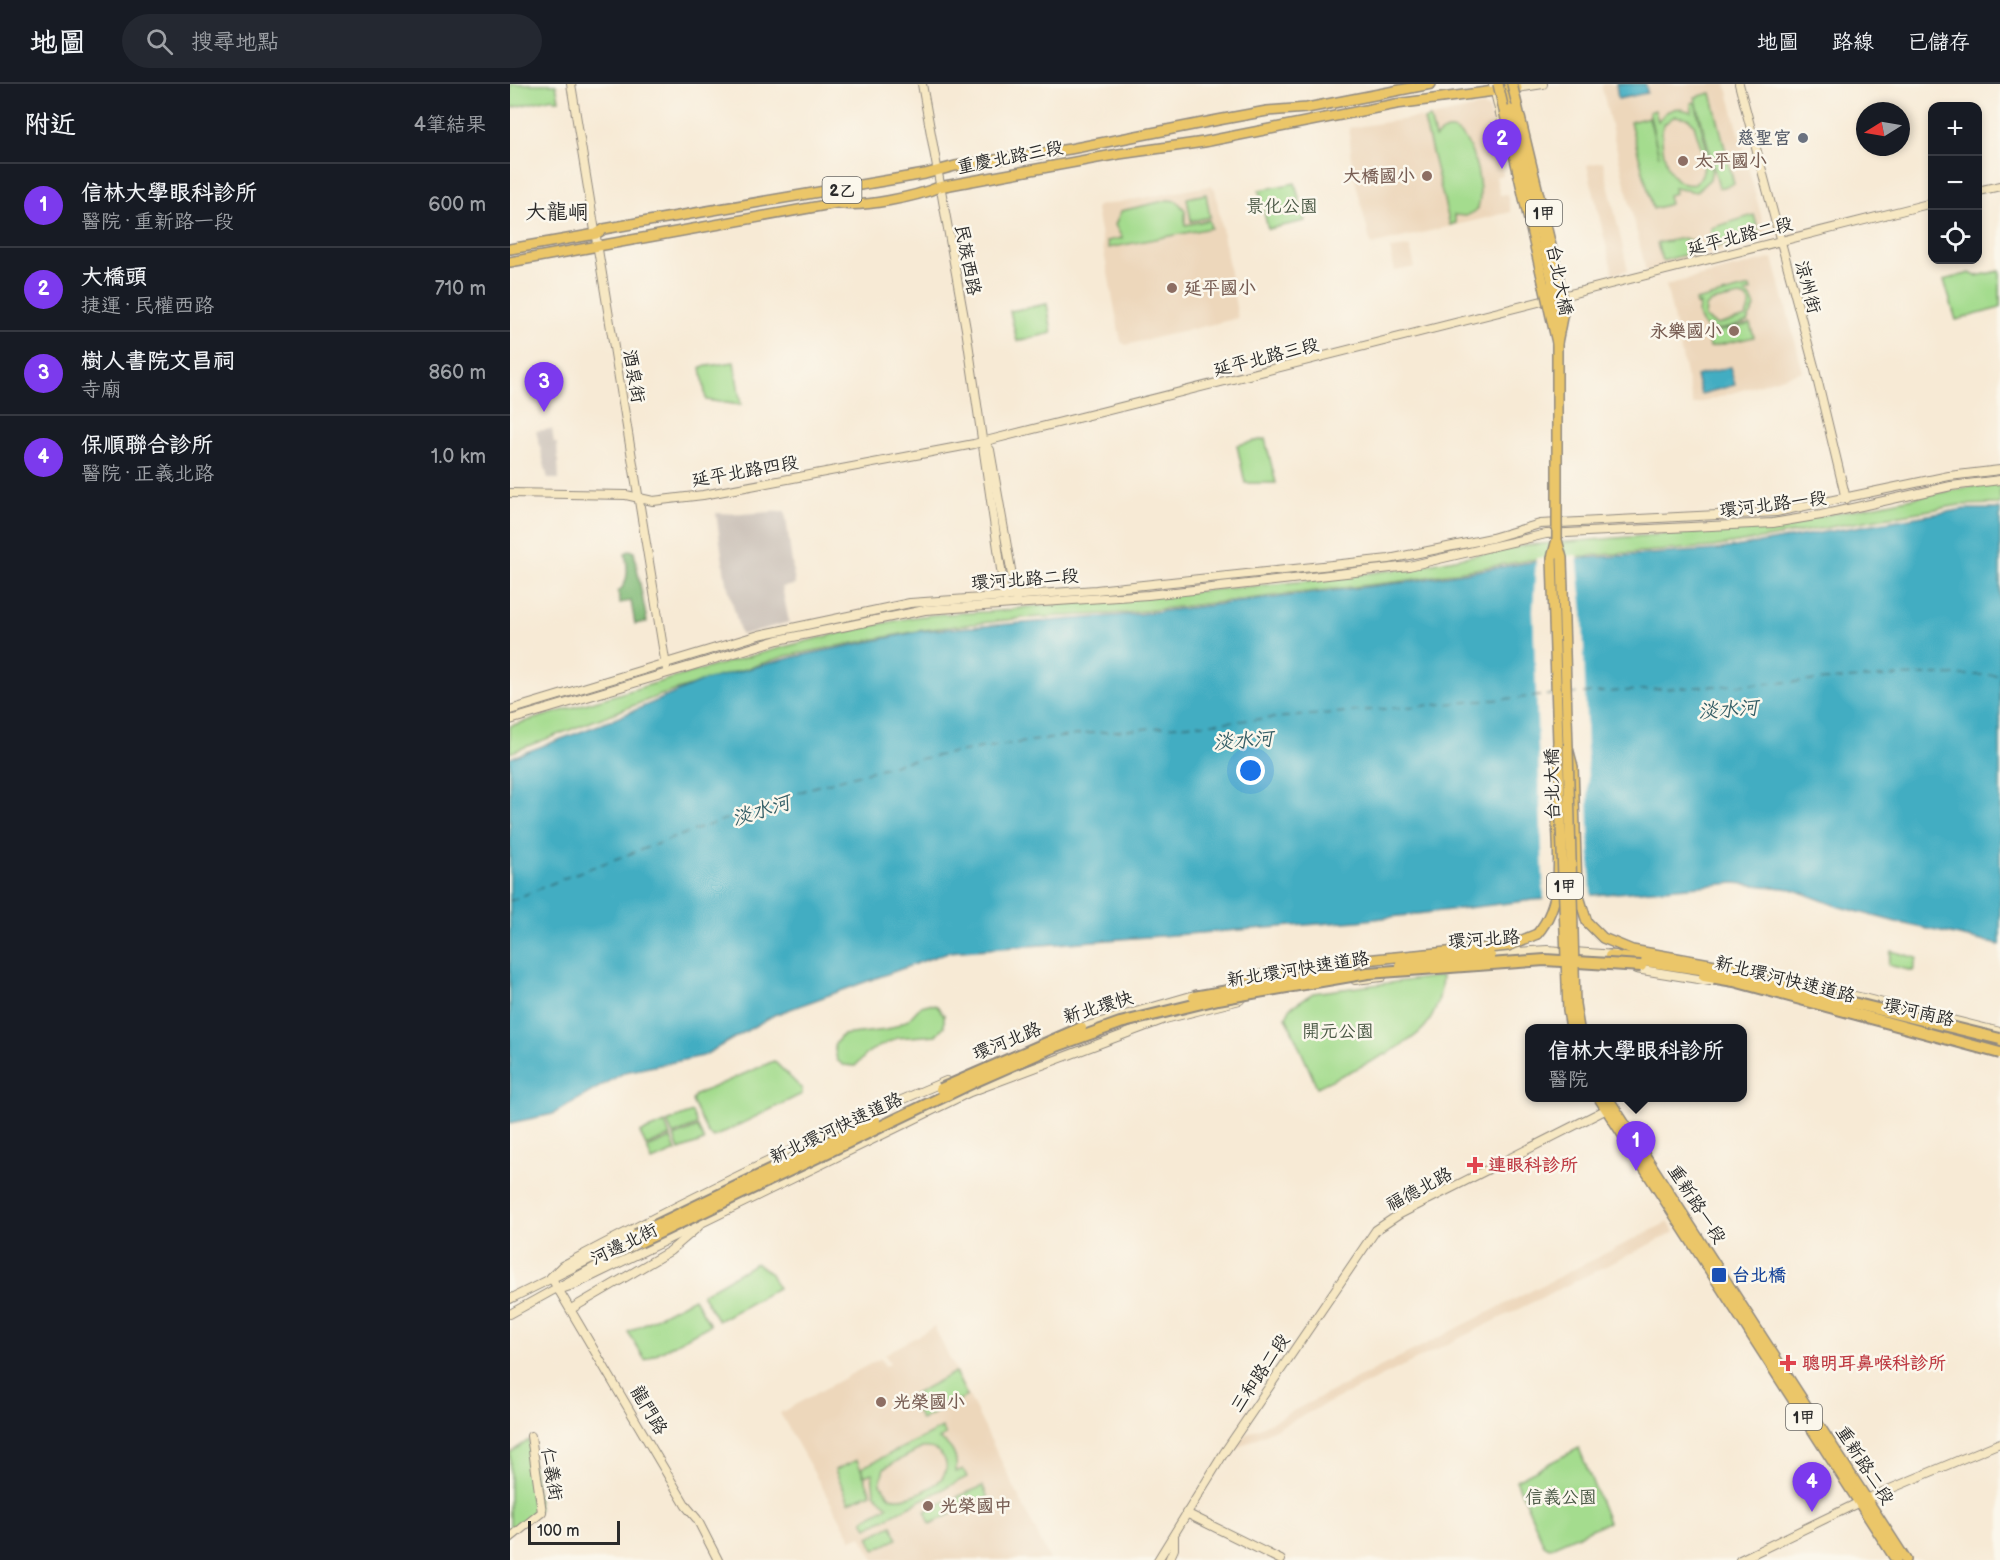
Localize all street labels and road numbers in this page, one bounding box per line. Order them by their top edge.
street label: 重慶北路三段 [955,137,1065,178]
road number: 2乙 [822,177,862,203]
road number: 1甲 [1526,200,1562,226]
street label: 延平北路二段 [1685,213,1795,260]
street label: 民族西路 [950,223,985,297]
street label: 台北大橋 [1542,243,1577,317]
street label: 涼州街 [1790,258,1825,316]
street label: 延平北路三段 [1211,334,1321,381]
street label: 酒泉街 [618,348,649,404]
street label: 延平北路四段 [690,452,800,491]
street label: 環河北路一段 [1718,487,1828,521]
street label: 環河北路二段 [970,565,1080,594]
street label: 台北大橋 [1541,748,1564,820]
road number: 1甲 [1547,873,1583,899]
street label: 環河北路 [1447,927,1521,952]
street label: 新北環河快速道路 [1225,948,1371,991]
street label: 新北環河快速道路 [1712,952,1857,1007]
street label: 新北環快 [1061,987,1136,1028]
street label: 環河南路 [1881,994,1956,1031]
street label: 環河北路 [970,1018,1044,1065]
street label: 新北環河快速道路 [767,1089,906,1168]
street label: 重新路一段 [1663,1161,1730,1248]
street label: 福德北路 [1383,1163,1456,1216]
street label: 河邊北街 [587,1219,661,1270]
street label: 三和路二段 [1227,1330,1294,1416]
street label: 龍門路 [626,1382,671,1439]
road number: 1甲 [1786,1404,1822,1430]
street label: 重新路二段 [1831,1422,1898,1509]
street label: 仁義街 [537,1446,566,1502]

